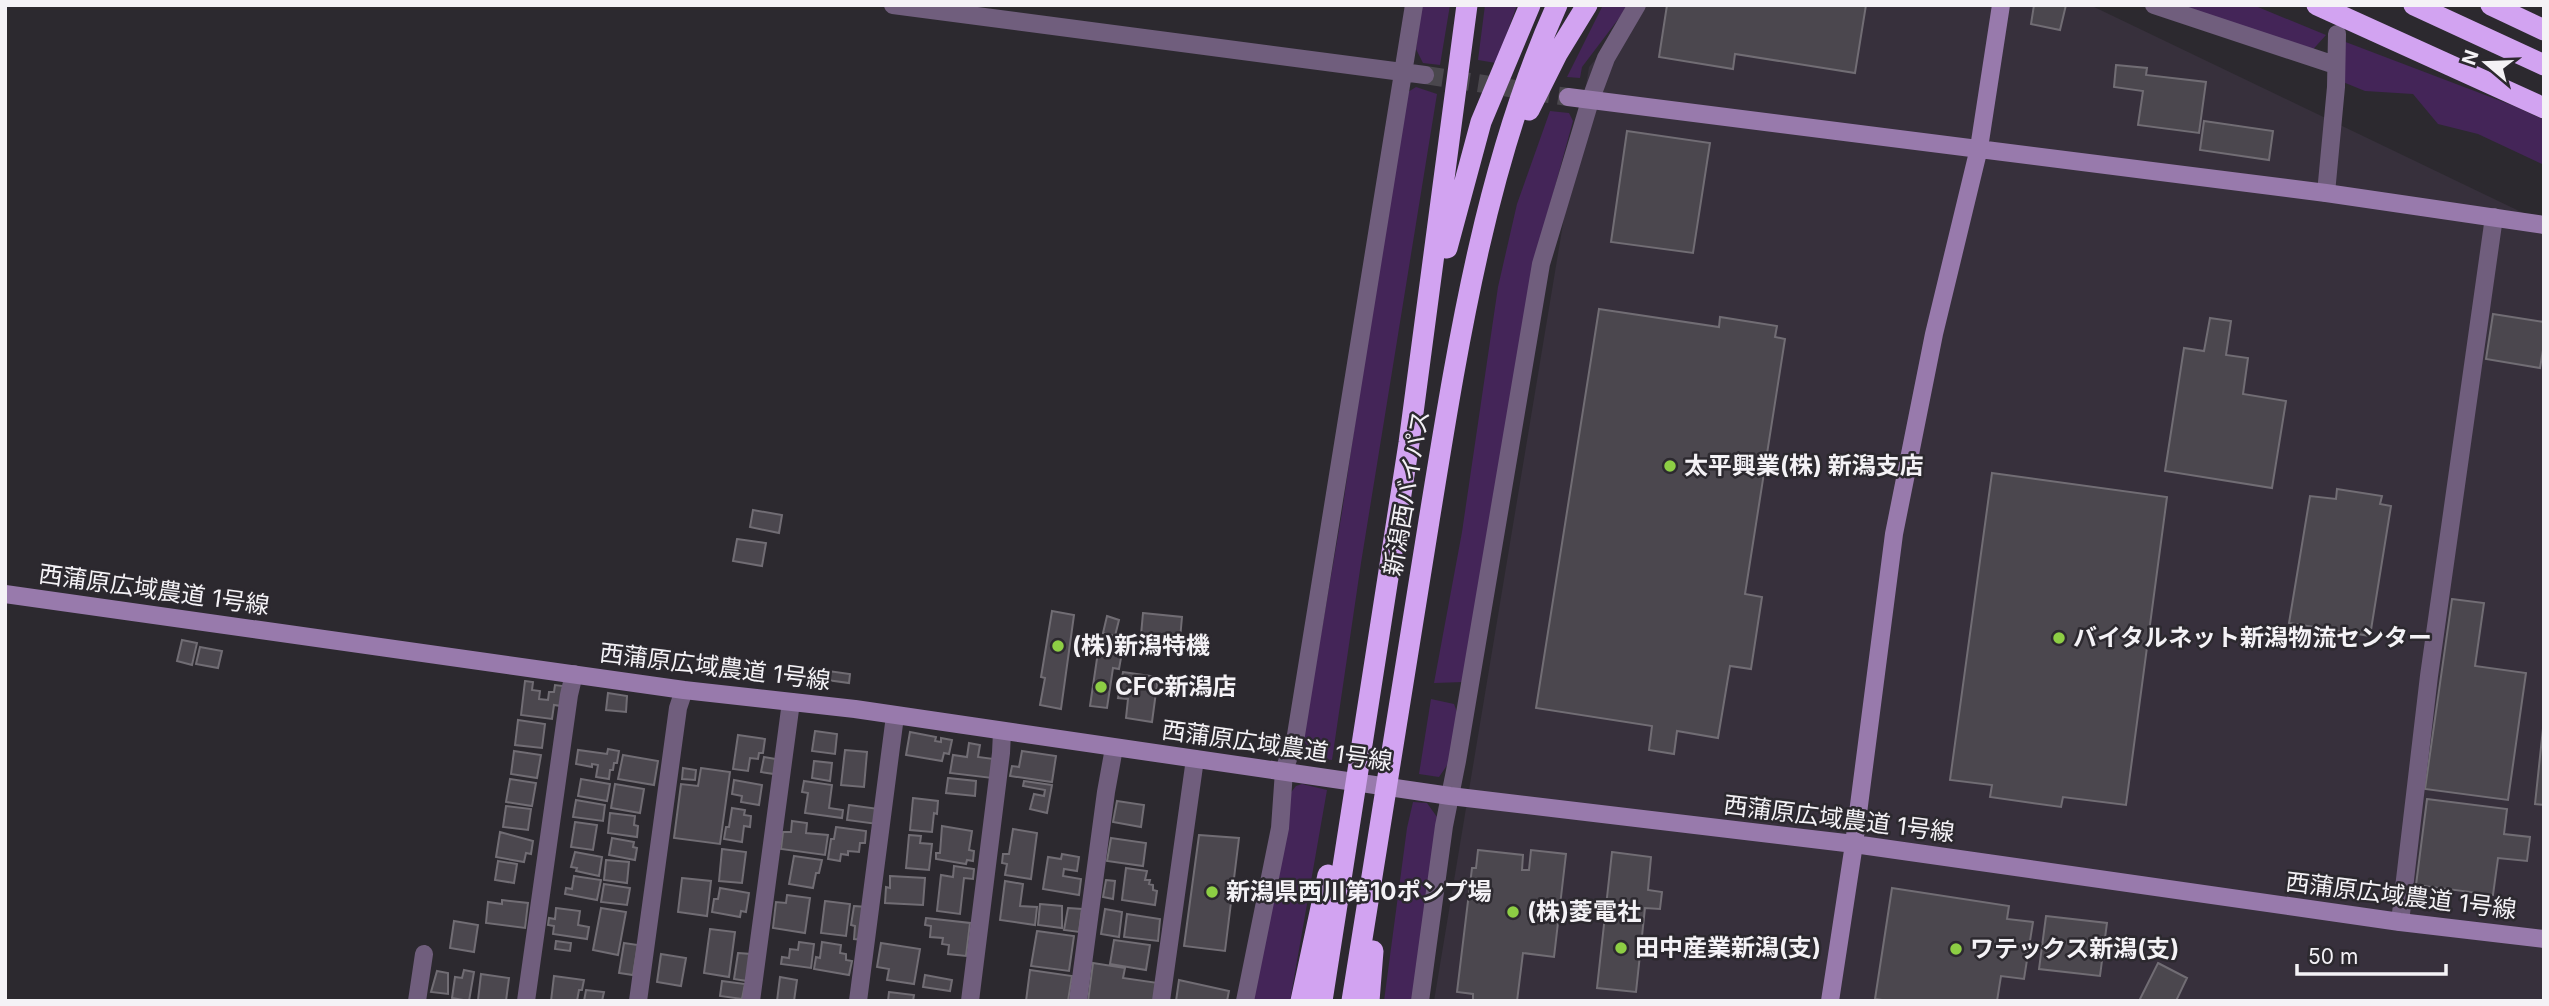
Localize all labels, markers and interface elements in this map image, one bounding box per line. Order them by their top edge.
north arrow [2451,28,2521,98]
text: N [2457,47,2484,68]
street label: 新潟西バイパス [1378,408,1435,578]
place label: 太平興業(株) 新潟支店 [1684,451,1924,480]
marker: 太平興業(株) 新潟支店 [1662,458,1678,474]
street label: 西蒲原広域農道 1号線 [37,559,271,620]
place label: バイタルネット新潟物流センター [2073,623,2432,652]
marker: バイタルネット新潟物流センター [2051,630,2067,646]
place label: (株)新潟特機 [1072,631,1210,660]
street label: 西蒲原広域農道 1号線 [598,638,832,695]
marker: (株)新潟特機 [1050,638,1066,654]
place label: CFC新潟店 [1115,672,1237,701]
marker: CFC新潟店 [1093,679,1109,695]
street label: 西蒲原広域農道 1号線 [1160,715,1394,776]
street label: 西蒲原広域農道 1号線 [1722,790,1956,847]
street label: 西蒲原広域農道 1号線 [2284,867,2518,924]
place label: 新潟県西川第10ポンプ場 [1226,877,1492,906]
marker: 新潟県西川第10ポンプ場 [1204,884,1220,900]
place label: (株)菱電社 [1527,897,1641,926]
marker: (株)菱電社 [1505,904,1521,920]
scale bar [2297,932,2446,976]
place label: 田中産業新潟(支) [1635,933,1821,962]
place label: ワテックス新潟(支) [1970,934,2179,963]
marker: 田中産業新潟(支) [1613,940,1629,956]
marker: ワテックス新潟(支) [1948,941,1964,957]
text: 50 m [2308,944,2358,969]

